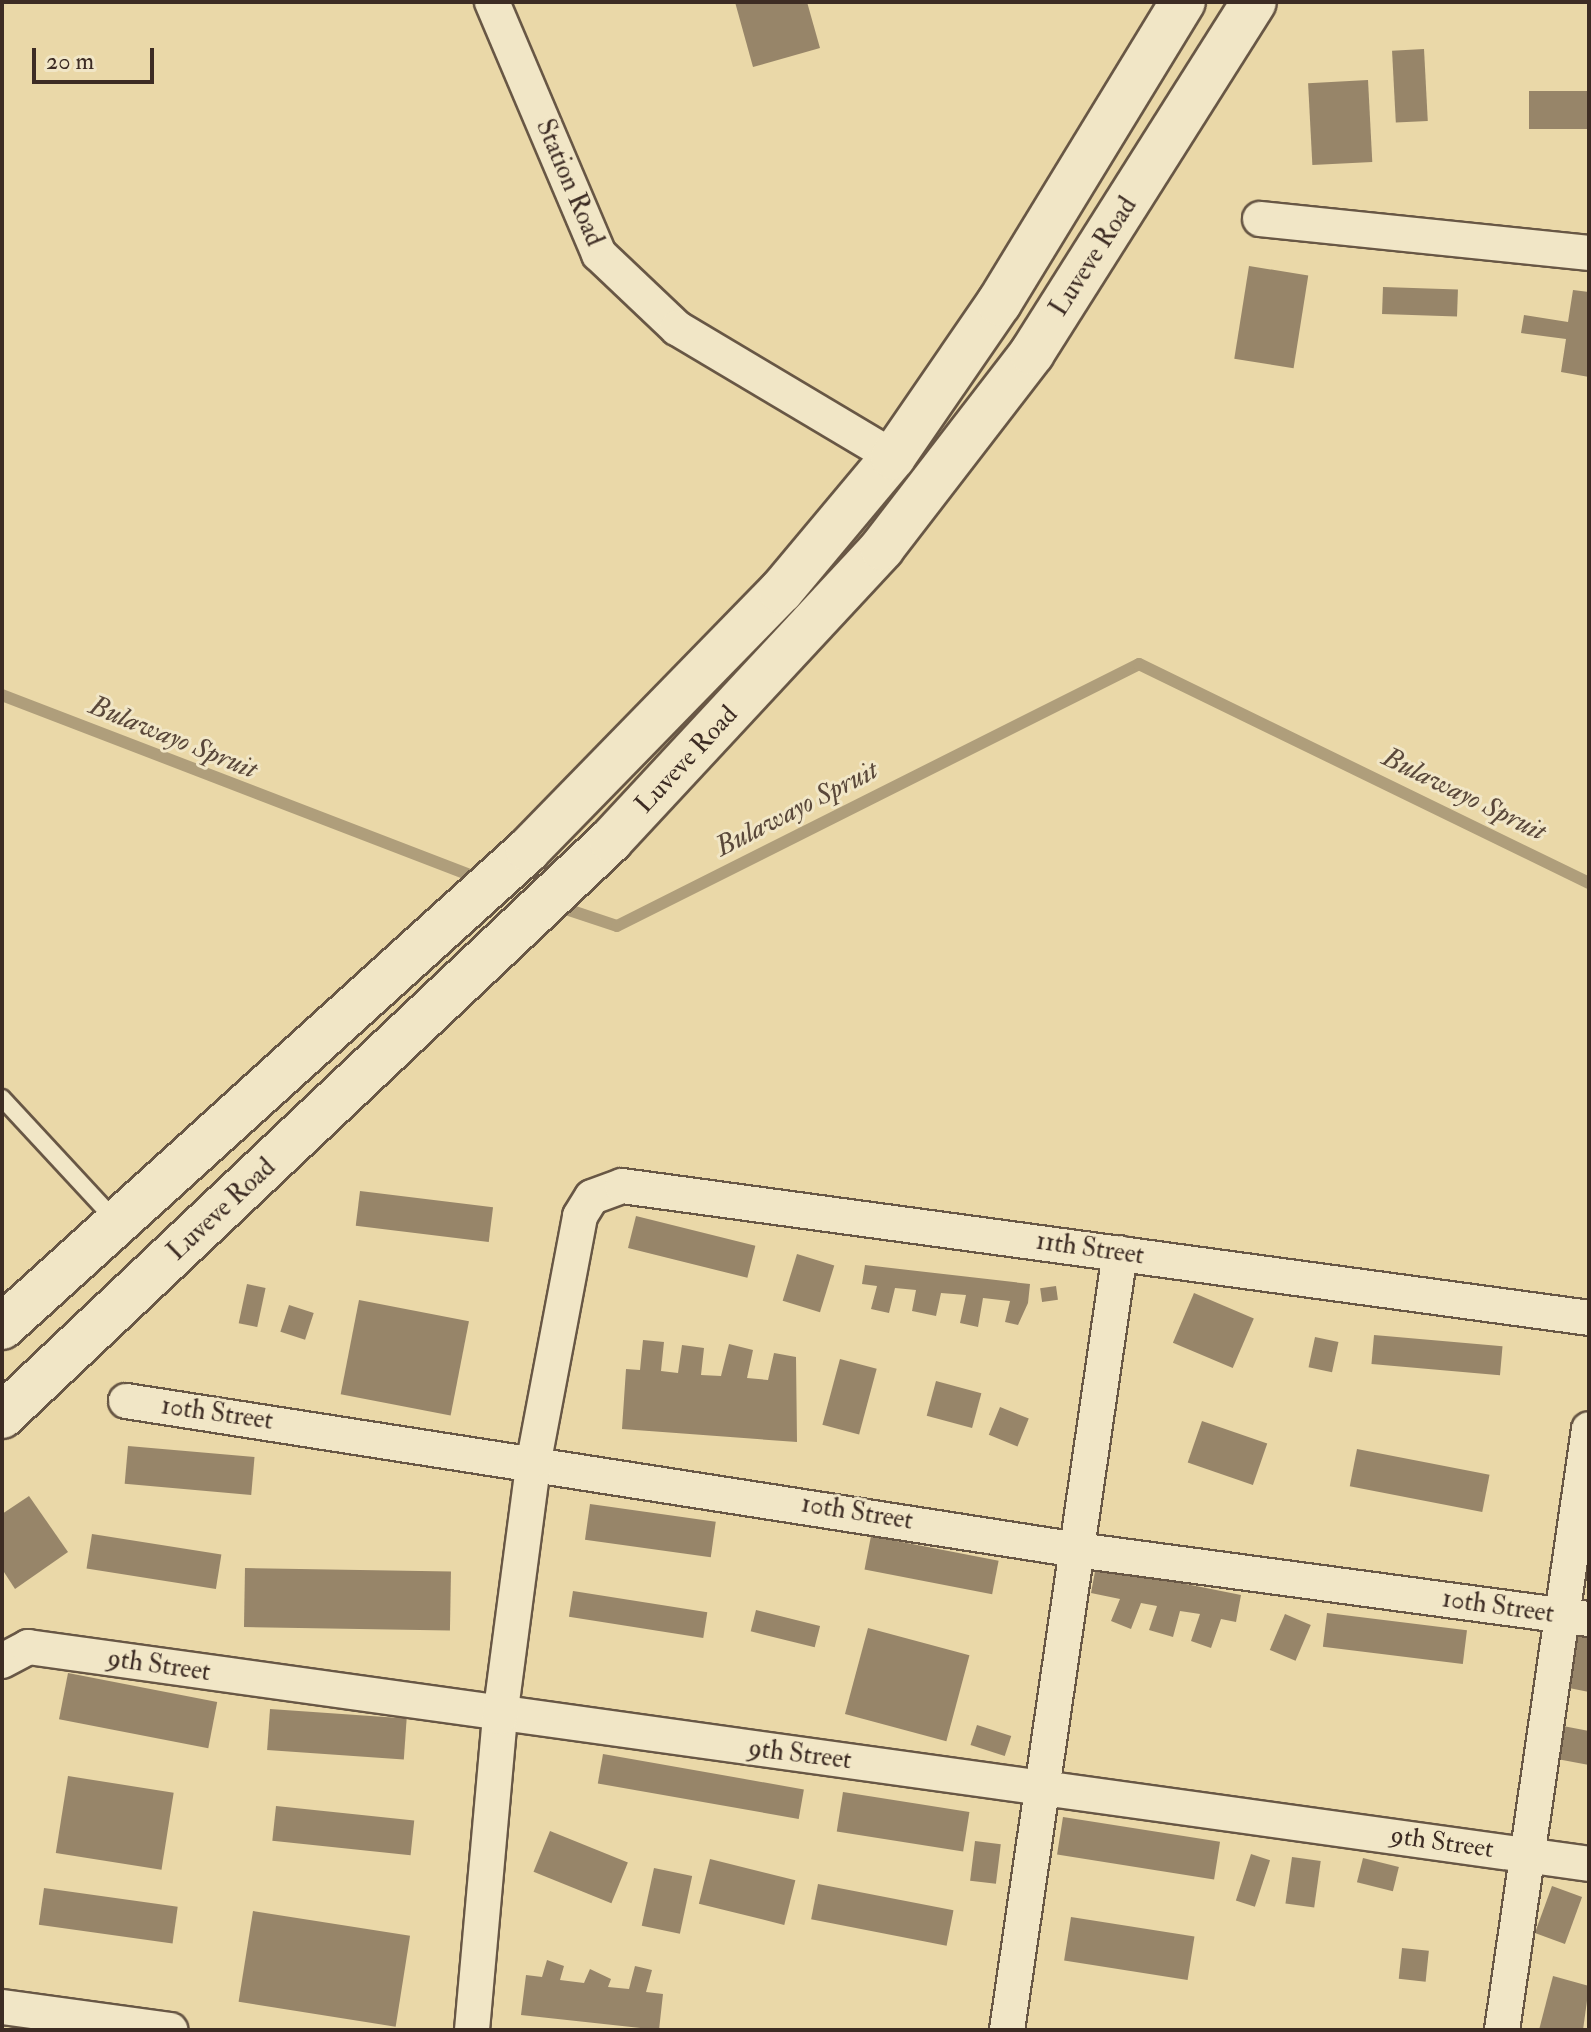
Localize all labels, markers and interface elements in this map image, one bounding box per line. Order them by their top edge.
scale bar [36,32,158,82]
text: 20 m [46,46,94,77]
street label: Station Road [528,115,610,251]
street label: Luveve Road [1044,192,1144,322]
water label: Bulawayo Spruit [84,689,262,787]
street label: Luveve Road [629,700,745,820]
water label: Bulawayo Spruit [1377,741,1551,849]
water label: Bulawayo Spruit [710,754,884,864]
street label: Luveve Road [162,1152,282,1268]
street label: 11th Street [1034,1226,1146,1272]
street label: 10th Street [159,1391,275,1437]
street label: 10th Street [799,1489,915,1537]
street label: 10th Street [1440,1584,1556,1630]
street label: 9th Street [106,1643,212,1689]
street label: 9th Street [747,1733,853,1777]
street label: 9th Street [1389,1820,1495,1866]

